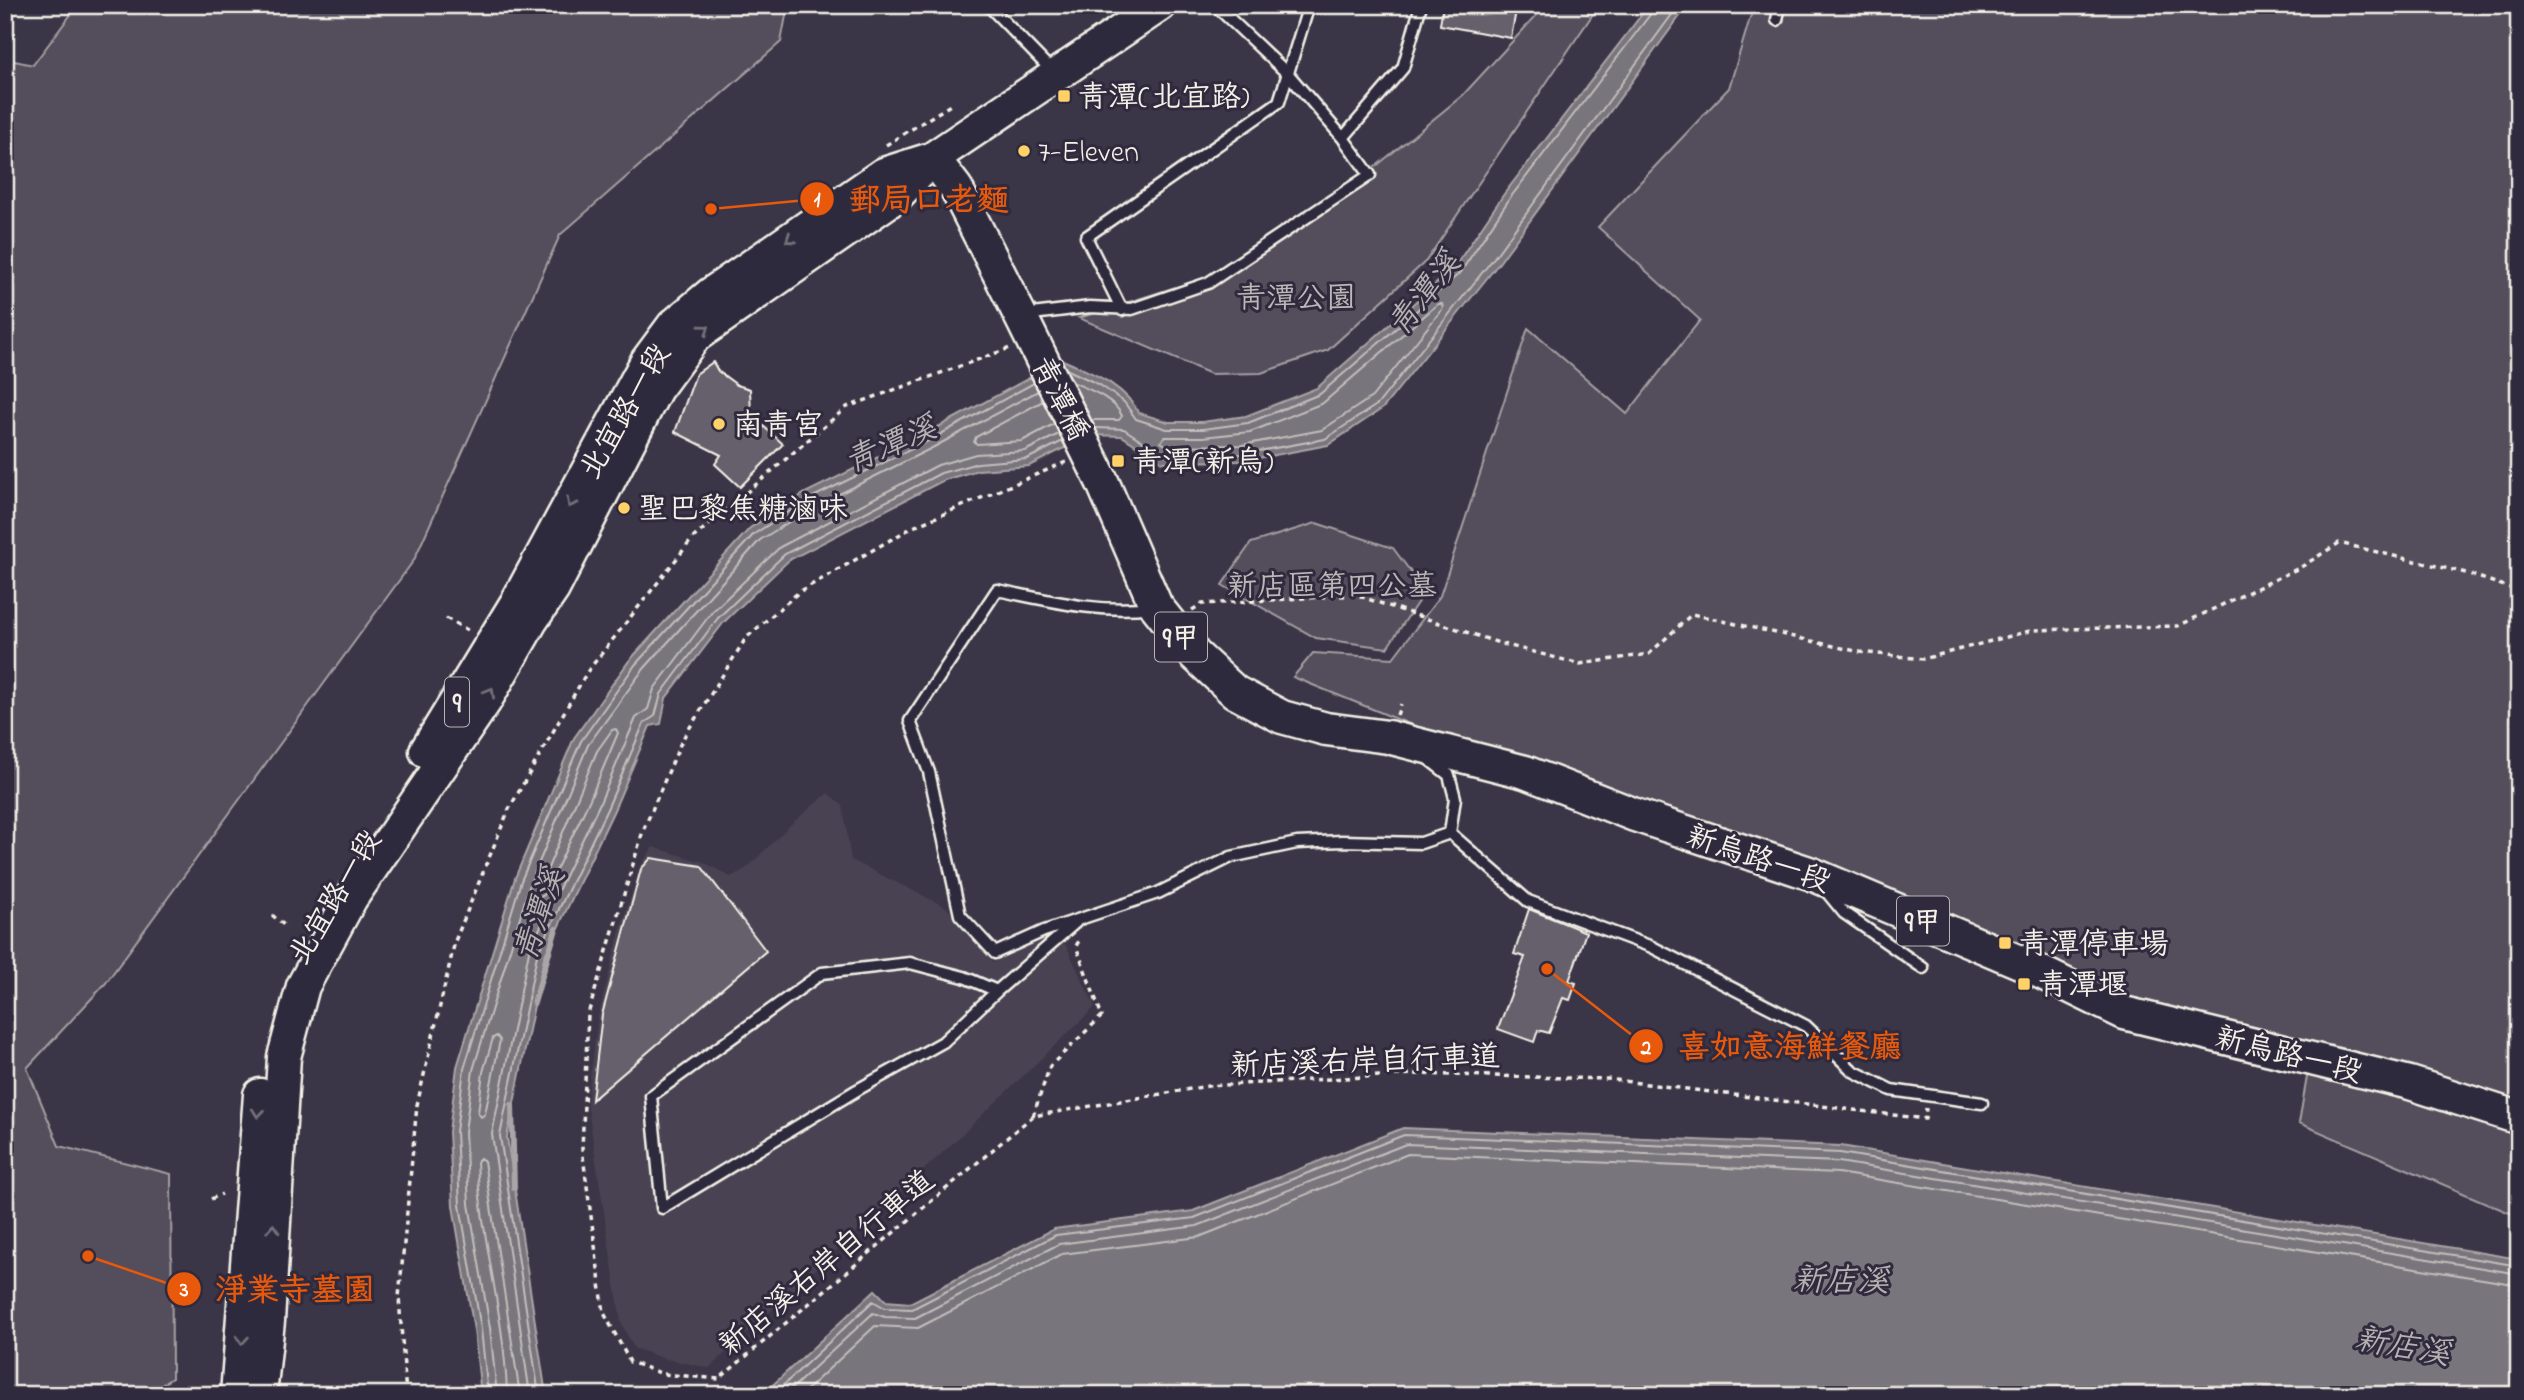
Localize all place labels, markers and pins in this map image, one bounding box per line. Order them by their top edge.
place label: 青潭(北宜路) [1078,77,1250,121]
marker: 青潭(北宜路) [1056,88,1072,104]
place label: 7-Eleven [1038,132,1139,176]
marker: 7-Eleven [1016,143,1032,159]
callout: 郵局口老麵 [800,172,1023,225]
place label: 南青宮 [733,405,823,449]
marker: 南青宮 [711,416,727,432]
place label: 青潭(新烏) [1132,442,1274,486]
marker: 青潭(新烏) [1110,453,1126,469]
place label: 聖巴黎焦糖滷味 [638,489,848,533]
marker: 聖巴黎焦糖滷味 [616,500,632,516]
place label: 青潭停車場 [2019,924,2169,968]
marker: 青潭停車場 [1997,935,2013,951]
place label: 青潭堰 [2038,965,2128,1009]
marker: 青潭堰 [2016,976,2032,992]
callout: 喜如意海鮮餐廳 [1629,1020,1916,1073]
callout: 淨業寺墓園 [166,1263,389,1316]

